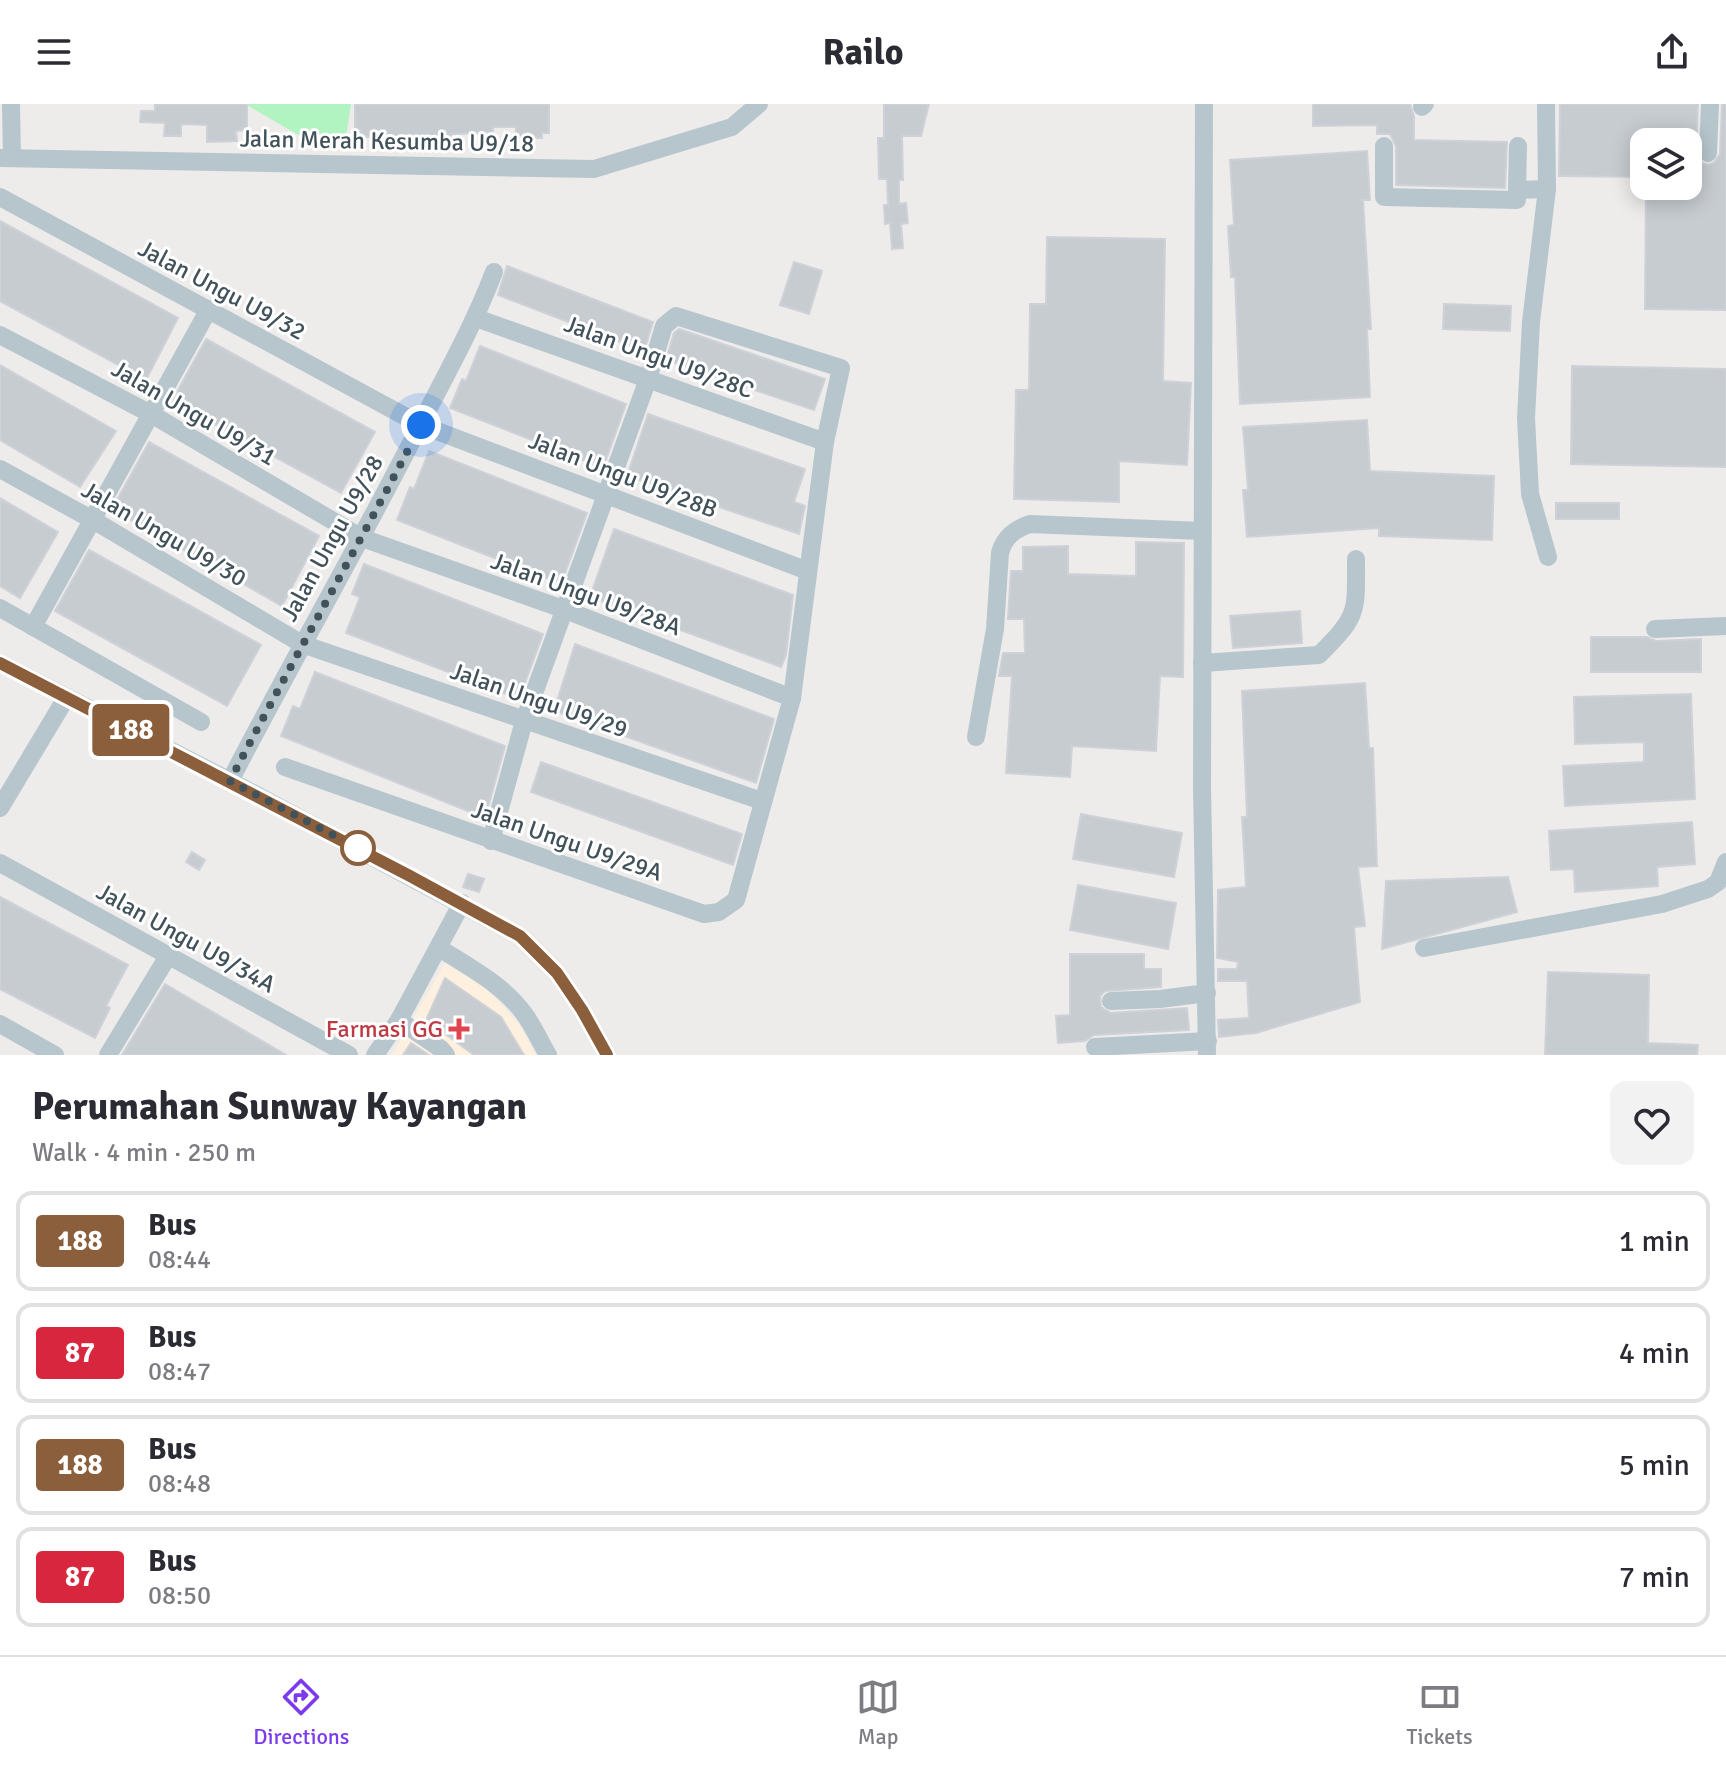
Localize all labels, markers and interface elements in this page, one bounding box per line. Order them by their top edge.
icon: menu [32,30,76,74]
text: Railo [823,30,903,75]
icon: share [1650,30,1694,74]
street label: Jalan Merah Kesumba U9/18 [240,123,534,159]
map controls [1630,128,1702,200]
button: layers [1630,128,1702,200]
street label: Jalan Ungu U9/32 [133,233,311,347]
street label: Jalan Ungu U9/28C [560,309,758,405]
street label: Jalan Ungu U9/31 [106,354,282,472]
your location [401,405,441,445]
street label: Jalan Ungu U9/28B [524,425,722,525]
street label: Jalan Ungu U9/28 [274,450,390,626]
street label: Jalan Ungu U9/30 [76,475,252,593]
street label: Jalan Ungu U9/28A [487,546,685,642]
street label: Jalan Ungu U9/29 [447,656,631,744]
line badge: 188 [85,704,177,756]
text: 188 [108,713,154,747]
street label: Jalan Ungu U9/29A [468,794,667,888]
unlabelled marker [341,831,375,865]
street label: Jalan Ungu U9/34A [91,876,281,1000]
place label: Farmasi GG [326,1014,443,1044]
marker: Farmasi GG [450,1020,468,1038]
button: heart [1610,1081,1694,1165]
text: Perumahan Sunway Kayangan [32,1083,527,1130]
text: Walk · 4 min · 250 m [32,1137,256,1169]
text: Bus [148,1207,196,1244]
text: 1 min [1619,1223,1690,1260]
text: 188 [57,1224,103,1258]
text: 08:44 [148,1244,211,1276]
text: Bus [148,1319,196,1356]
text: 4 min [1619,1335,1690,1372]
text: 87 [65,1336,95,1370]
text: 08:47 [148,1356,211,1388]
text: Bus [148,1431,196,1468]
text: 5 min [1619,1447,1690,1484]
text: 188 [57,1448,103,1482]
text: 08:48 [148,1468,211,1500]
text: Bus [148,1543,196,1580]
text: 7 min [1619,1559,1690,1596]
text: 87 [65,1560,95,1594]
text: 08:50 [148,1580,211,1612]
tab: Directions [253,1675,349,1750]
tab: Map [856,1675,900,1750]
tab: Tickets [1407,1675,1473,1750]

